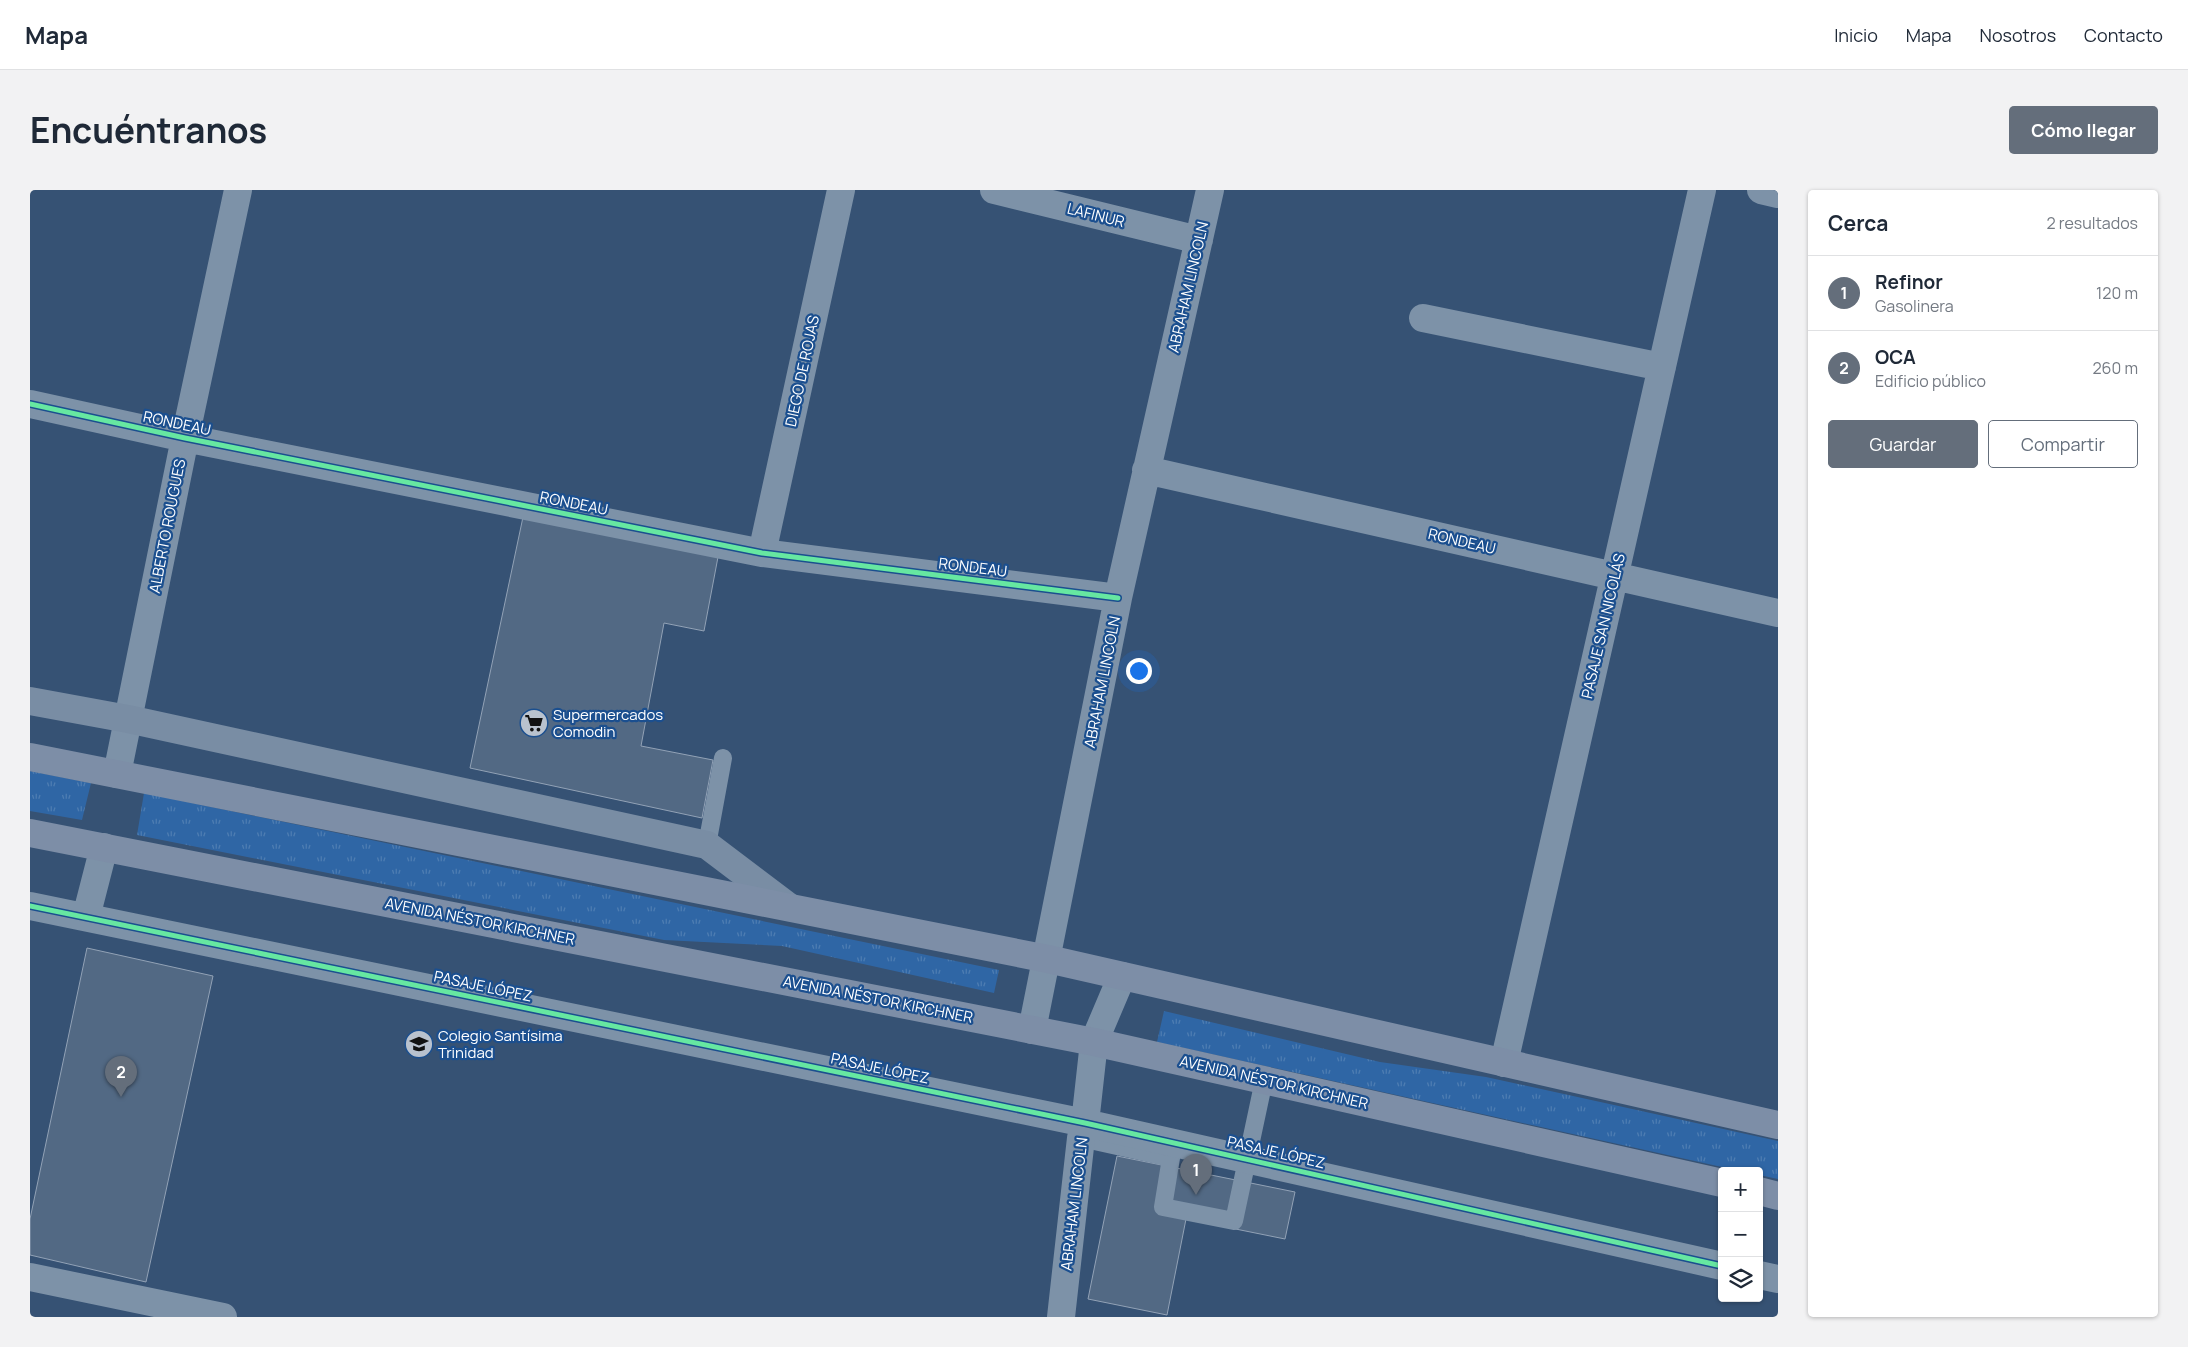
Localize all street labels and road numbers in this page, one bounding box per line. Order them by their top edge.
street label: LAFINUR [1065,198,1127,232]
street label: ABRAHAM LINCOLN [1163,219,1213,355]
street label: DIEGO DE ROJAS [780,313,824,429]
street label: RONDEAU [141,406,213,440]
street label: ALBERTO ROUGUES [144,457,190,595]
street label: RONDEAU [538,486,610,520]
street label: RONDEAU [1426,523,1498,559]
street label: PASAJE SAN NICOLÁS [1576,551,1630,701]
street label: RONDEAU [938,552,1008,582]
street label: ABRAHAM LINCOLN [1079,614,1125,750]
street label: AVENIDA NÉSTOR KIRCHNER [383,892,577,950]
street label: PASAJE LÓPEZ [432,965,534,1007]
street label: AVENIDA NÉSTOR KIRCHNER [781,970,975,1028]
street label: PASAJE LÓPEZ [829,1047,931,1089]
street label: AVENIDA NÉSTOR KIRCHNER [1178,1050,1370,1114]
street label: PASAJE LÓPEZ [1225,1131,1327,1173]
street label: ABRAHAM LINCOLN [1055,1136,1093,1272]

